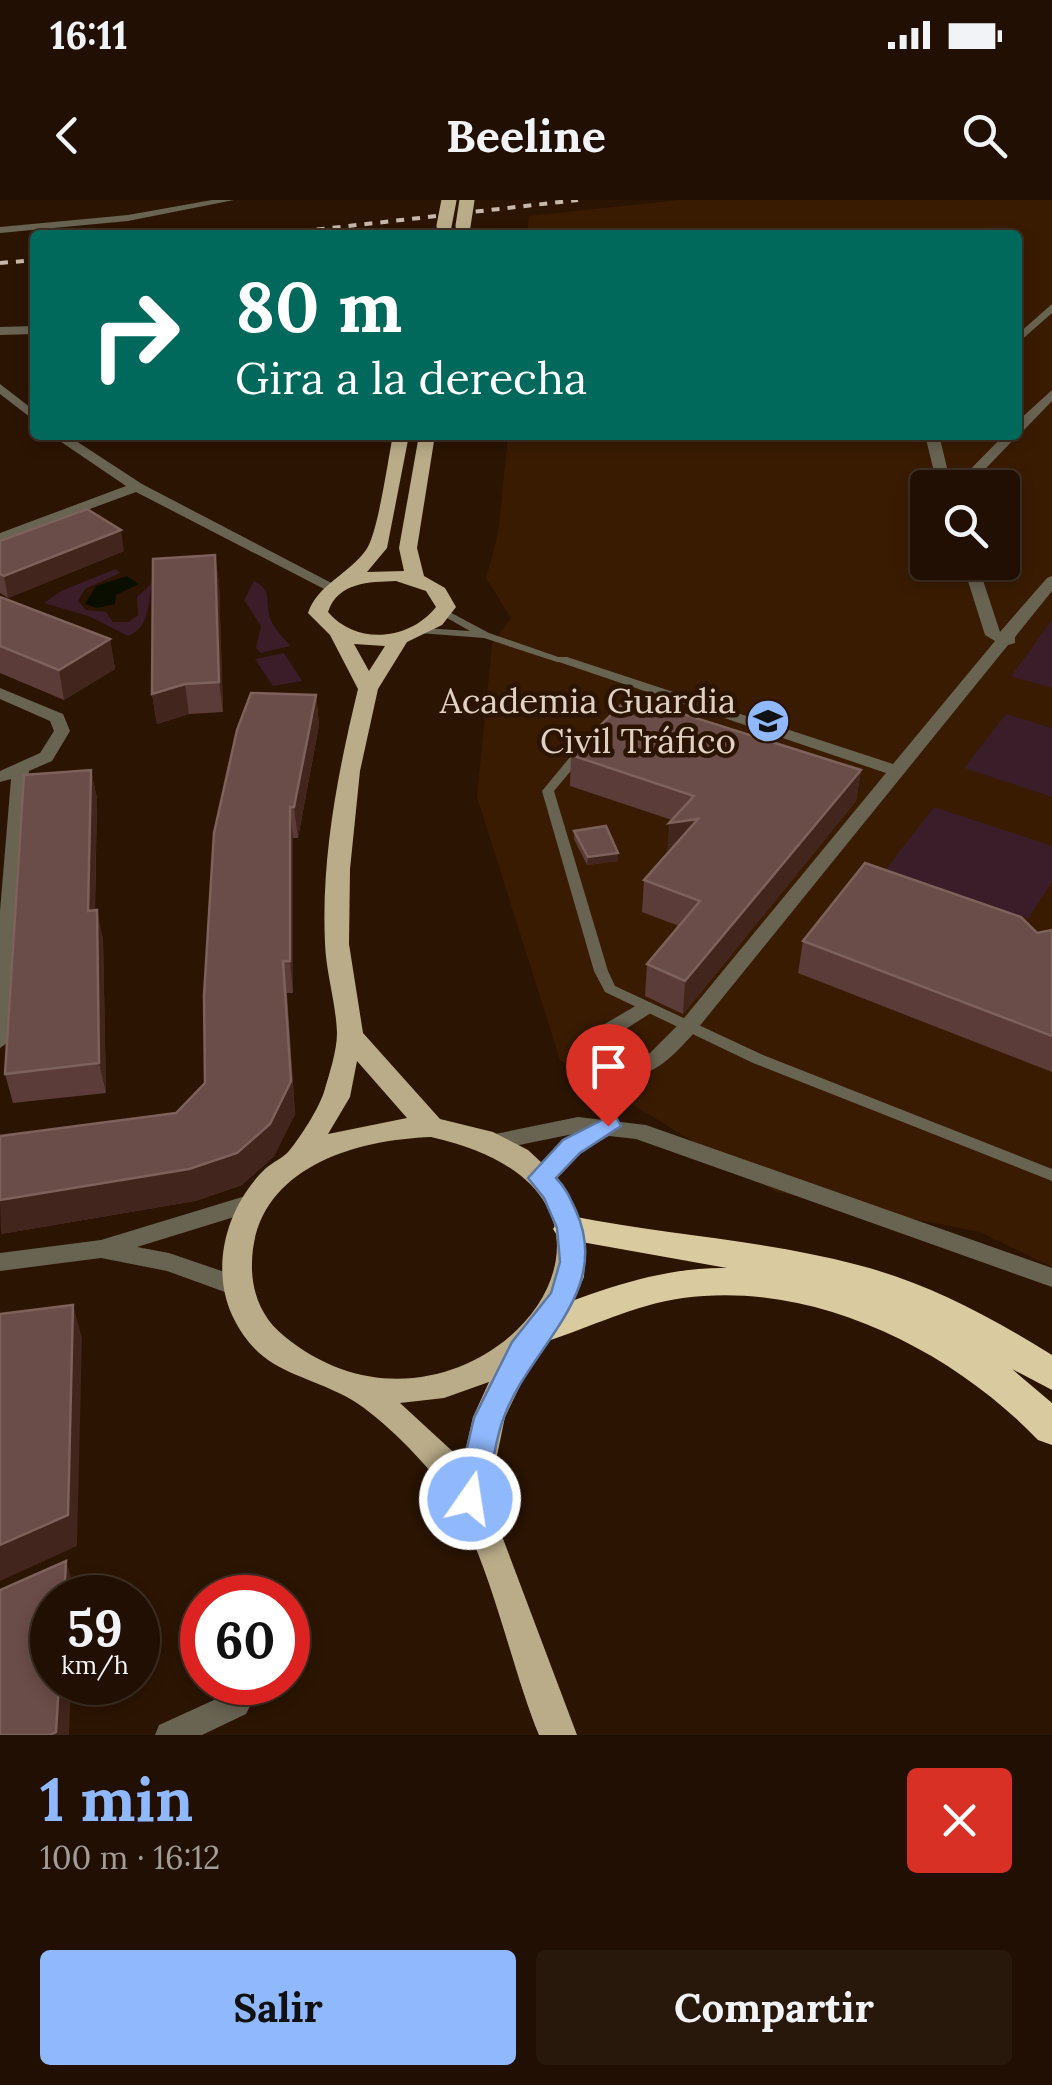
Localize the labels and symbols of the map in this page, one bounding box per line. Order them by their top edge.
place label: Academia Guardia Civil Tráfico [439,678,736,763]
school or university icon: Academia Guardia Civil Tráfico [745,698,791,744]
pin [566,1024,651,1127]
position arrow [418,1447,522,1551]
speed limit sign: 60 [180,1575,310,1705]

